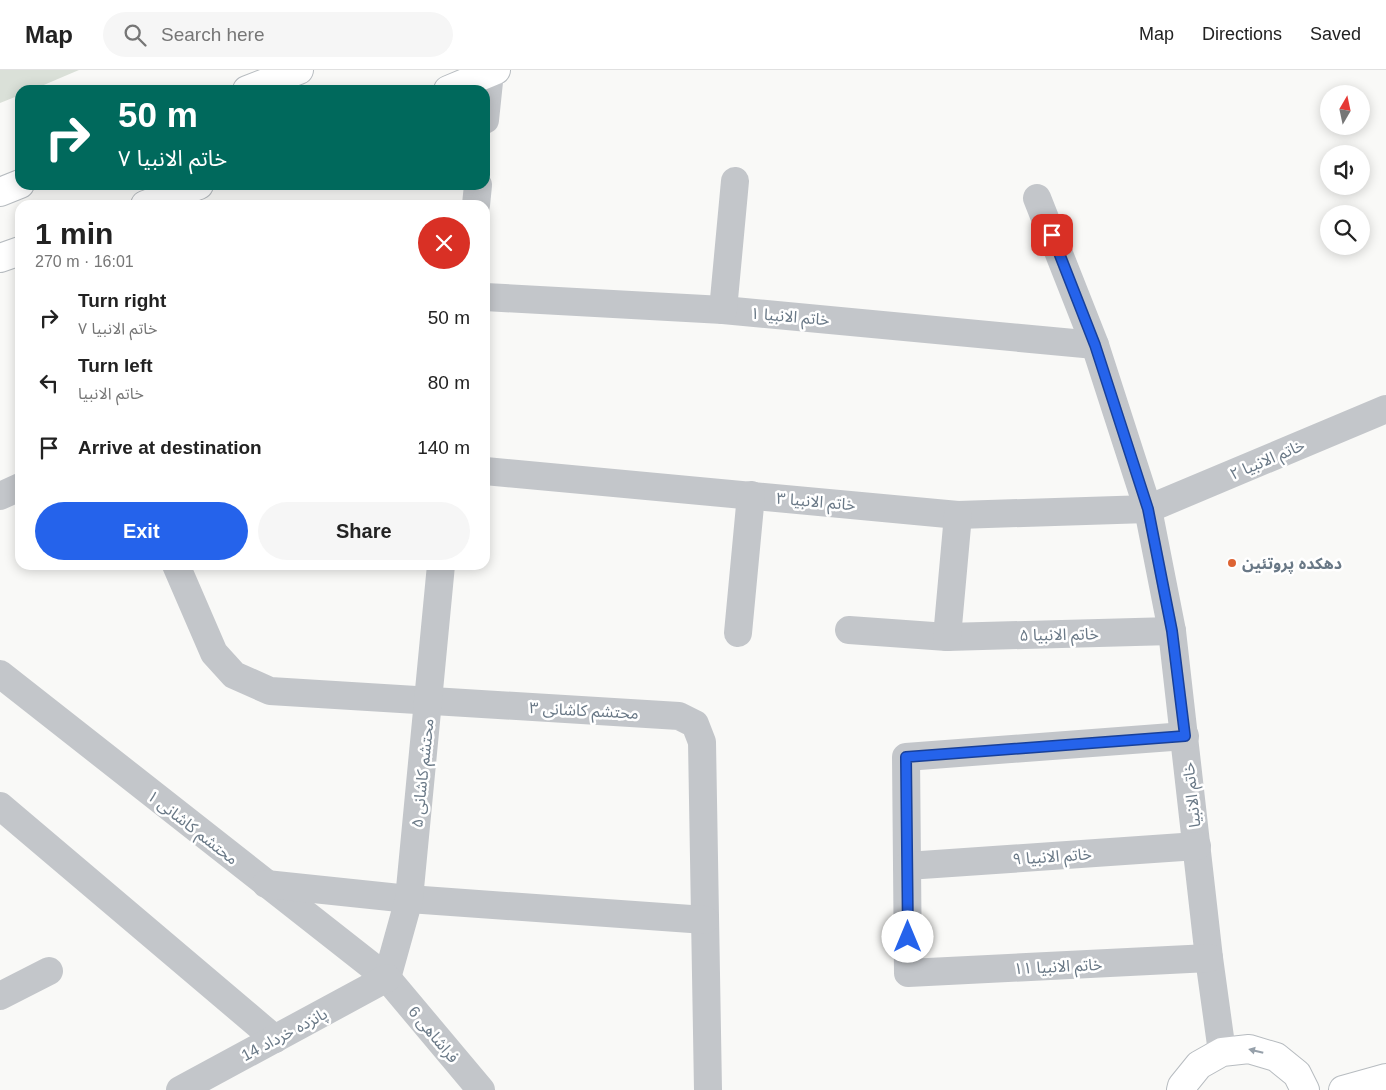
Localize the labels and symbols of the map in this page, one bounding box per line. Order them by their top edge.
north arrow [1320,85,1370,135]
pin [1031,214,1073,256]
street label: خاتم الانبیا ۱ [749,305,830,332]
street label: خاتم الانبیا ۲ [1227,436,1309,486]
street label: خاتم الانبیا ۳ [775,490,856,517]
place label: دهکده پروتئین [1242,555,1342,574]
marker: دهکده پروتئین [1226,557,1238,569]
street label: خاتم الانبیا ۵ [1019,625,1099,648]
street label: محتشم کاشانی ۳ [529,699,639,726]
street label: محتشم کاشانی ۵ [408,718,441,829]
street label: خاتم الانبیا [1180,761,1207,829]
street label: محتشم کاشانی ۱ [142,787,241,871]
street label: خاتم الانبیا ۹ [1012,845,1093,872]
position arrow [881,910,933,962]
street label: خاتم الانبیا ۱۱ [1013,956,1103,981]
street label: فراشاهی 6 [404,1003,462,1067]
street label: پانزده خرداد 14 [238,1005,331,1066]
one-way arrow [1248,1047,1263,1055]

